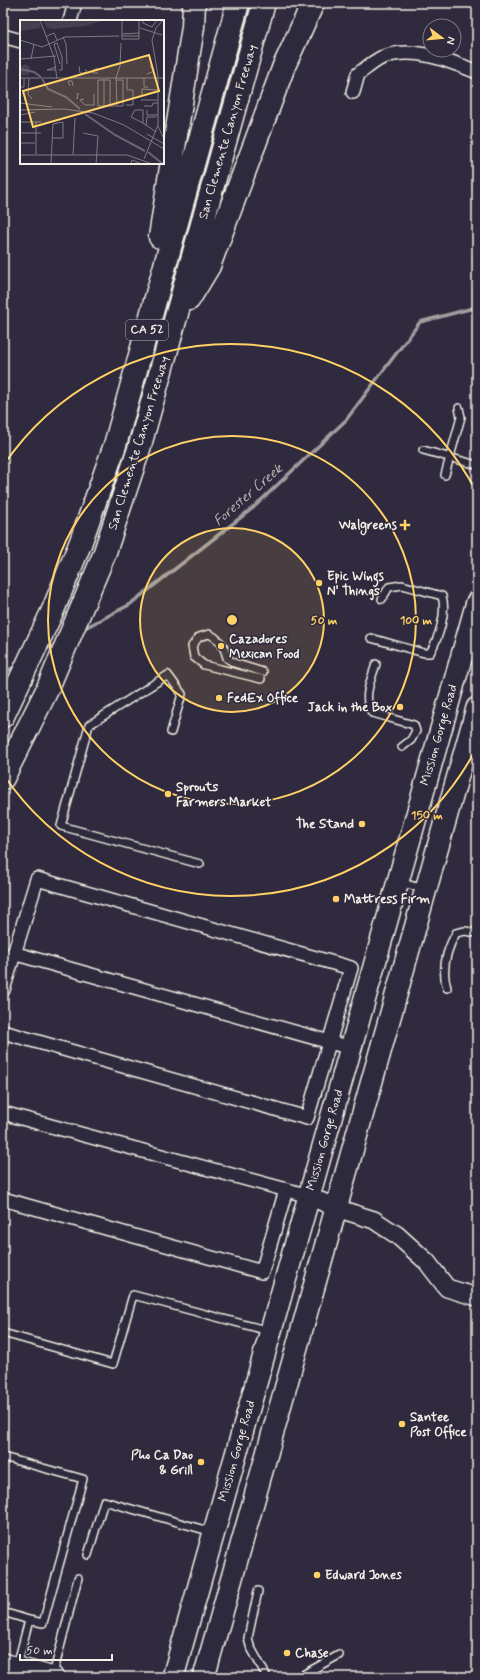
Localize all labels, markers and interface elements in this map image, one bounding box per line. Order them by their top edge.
north arrow [422,18,462,58]
inset map [20,20,164,164]
text: N [443,35,458,46]
street label: San Clemente Canyon Freeway [195,43,261,221]
road number: CA 52 [126,320,168,340]
street label: San Clemente Canyon Freeway [104,354,174,532]
water label: Forester Creek [210,459,287,530]
place label: Walgreens [338,517,397,536]
marker: Walgreens [400,520,410,530]
place label: Epic Wings N' Things [327,568,384,601]
marker: Epic Wings N' Things [314,578,324,588]
centre of rings [225,613,239,627]
text: 50 m [311,613,338,629]
text: 100 m [400,613,433,629]
place label: Cazadores Mexican Food [229,631,300,663]
marker: Cazadores Mexican Food [216,641,226,651]
street label: Mission Gorge Road [416,682,462,788]
place label: FedEx Office [227,690,299,707]
marker: FedEx Office [214,693,224,703]
place label: Jack in the Box [307,699,392,716]
marker: Jack in the Box [395,702,405,712]
place label: Sprouts Farmers Market [176,779,272,811]
marker: Sprouts Farmers Market [163,789,173,799]
text: 150 m [411,808,443,824]
place label: The Stand [296,816,354,833]
marker: The Stand [357,819,367,829]
place label: Mattress Firm [344,891,430,908]
marker: Mattress Firm [331,894,341,904]
street label: Mission Gorge Road [302,1087,348,1193]
street label: Mission Gorge Road [214,1398,260,1504]
place label: Santee Post Office [410,1409,467,1441]
marker: Santee Post Office [397,1419,407,1429]
place label: Pho Ca Dao & Grill [131,1447,193,1479]
marker: Pho Ca Dao & Grill [196,1457,206,1467]
place label: Edward Jones [325,1567,402,1584]
marker: Edward Jones [312,1570,322,1580]
scale bar [20,1636,112,1662]
text: 50 m [26,1643,53,1659]
place label: Chase [295,1645,329,1662]
marker: Chase [282,1648,292,1658]

